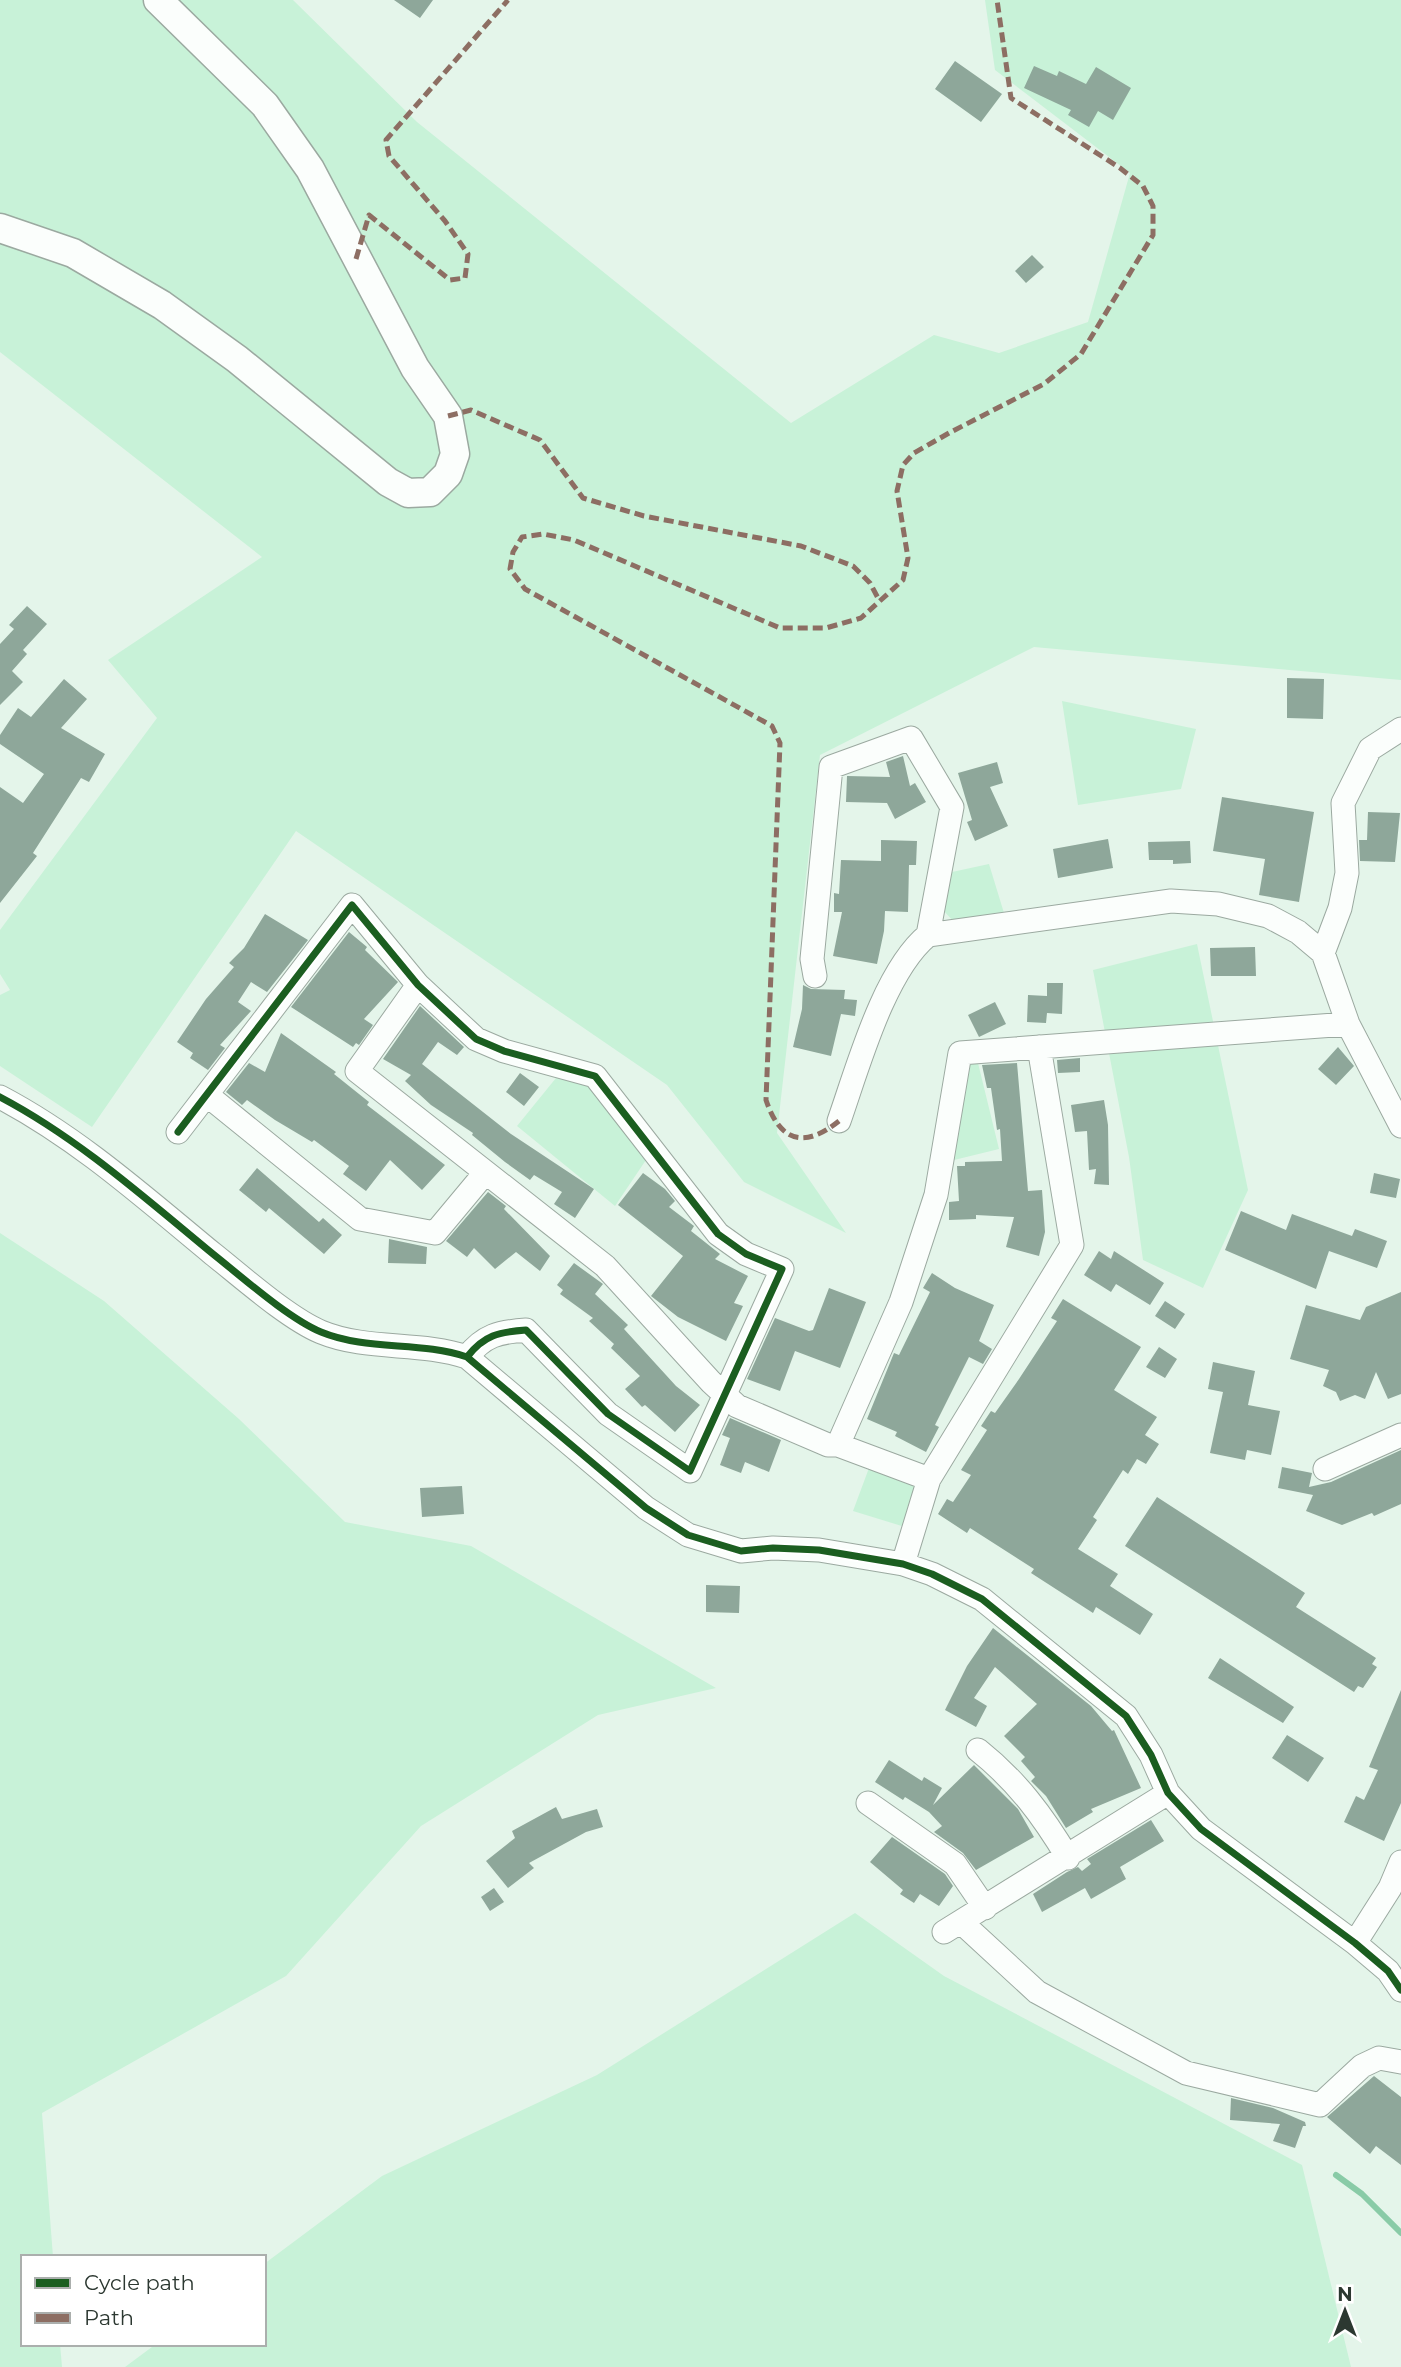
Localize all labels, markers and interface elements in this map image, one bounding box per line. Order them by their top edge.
legend [21,2255,266,2346]
text: Cycle path [84,2270,195,2295]
north arrow [1310,2276,1380,2346]
text: N [1337,2283,1353,2306]
text: Path [84,2305,134,2330]

